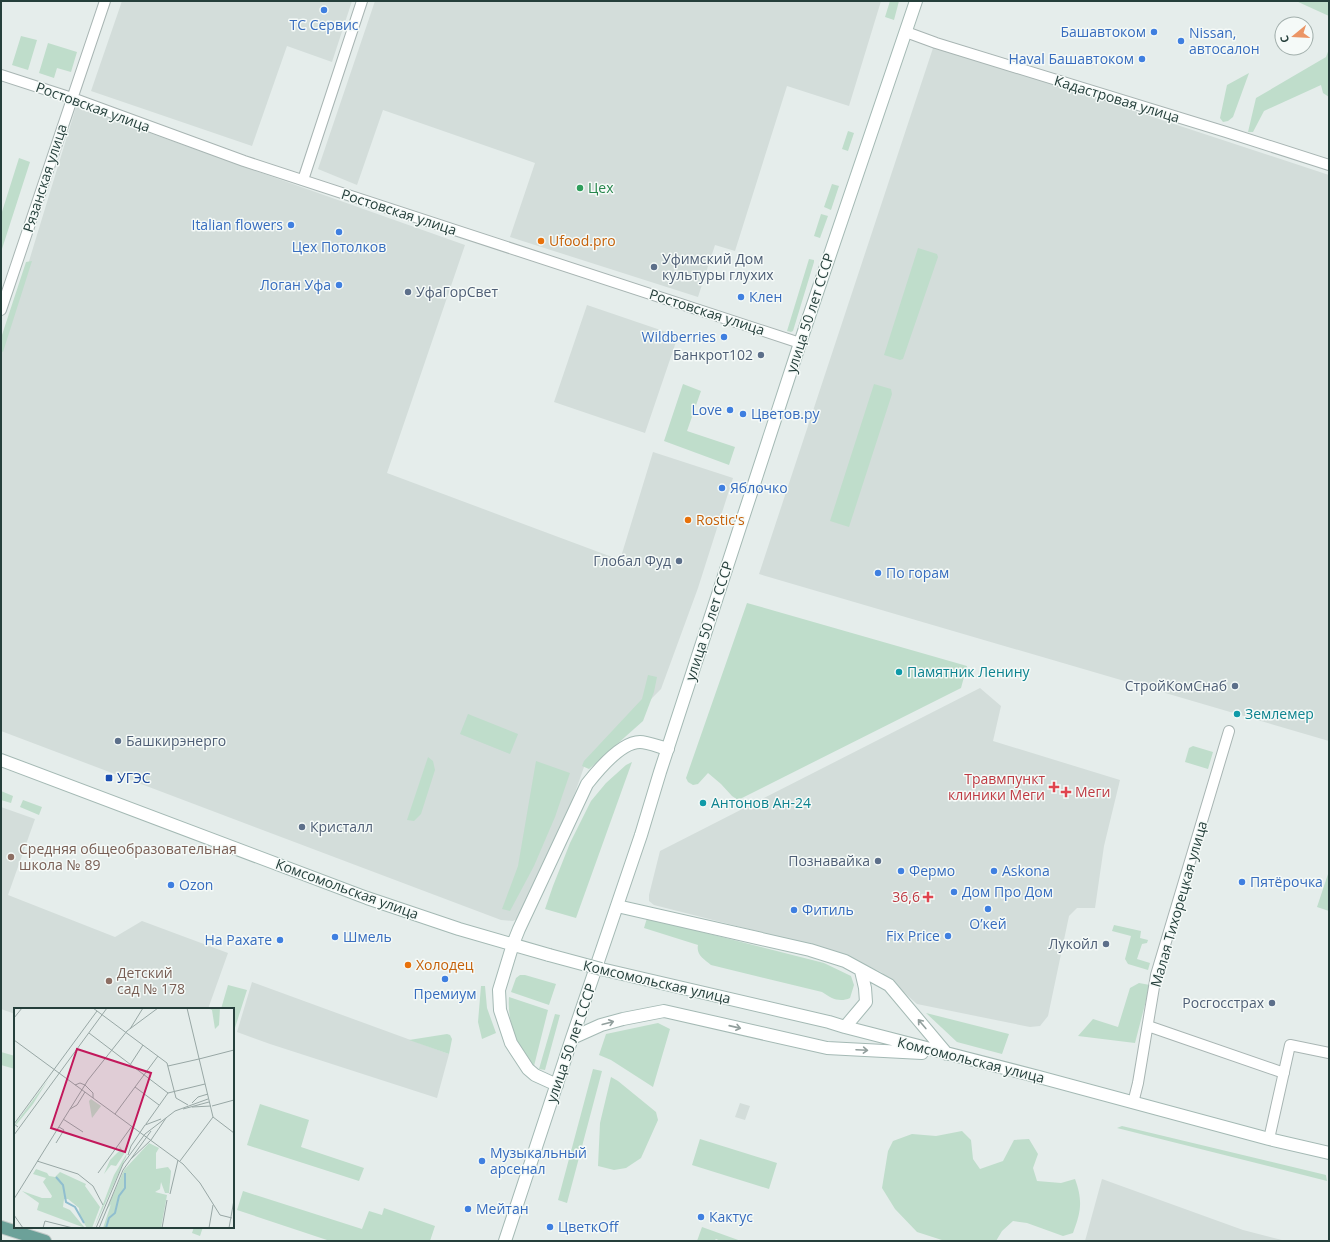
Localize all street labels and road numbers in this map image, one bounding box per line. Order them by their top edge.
street label: Кадастровая улица [1052,70,1182,127]
street label: Ростовская улица [33,77,153,136]
street label: Рязанская улица [18,121,71,235]
street label: Ростовская улица [339,184,459,239]
street label: улица 50 лет СССР [781,251,838,375]
street label: Ростовская улица [647,284,767,339]
street label: улица 50 лет СССР [680,559,737,683]
street label: Малая Тихорецкая улица [1146,819,1211,989]
street label: Комсомольская улица [273,854,421,923]
street label: Комсомольская улица [581,955,733,1008]
street label: улица 50 лет СССР [541,981,600,1105]
street label: Комсомольская улица [896,1032,1047,1087]

